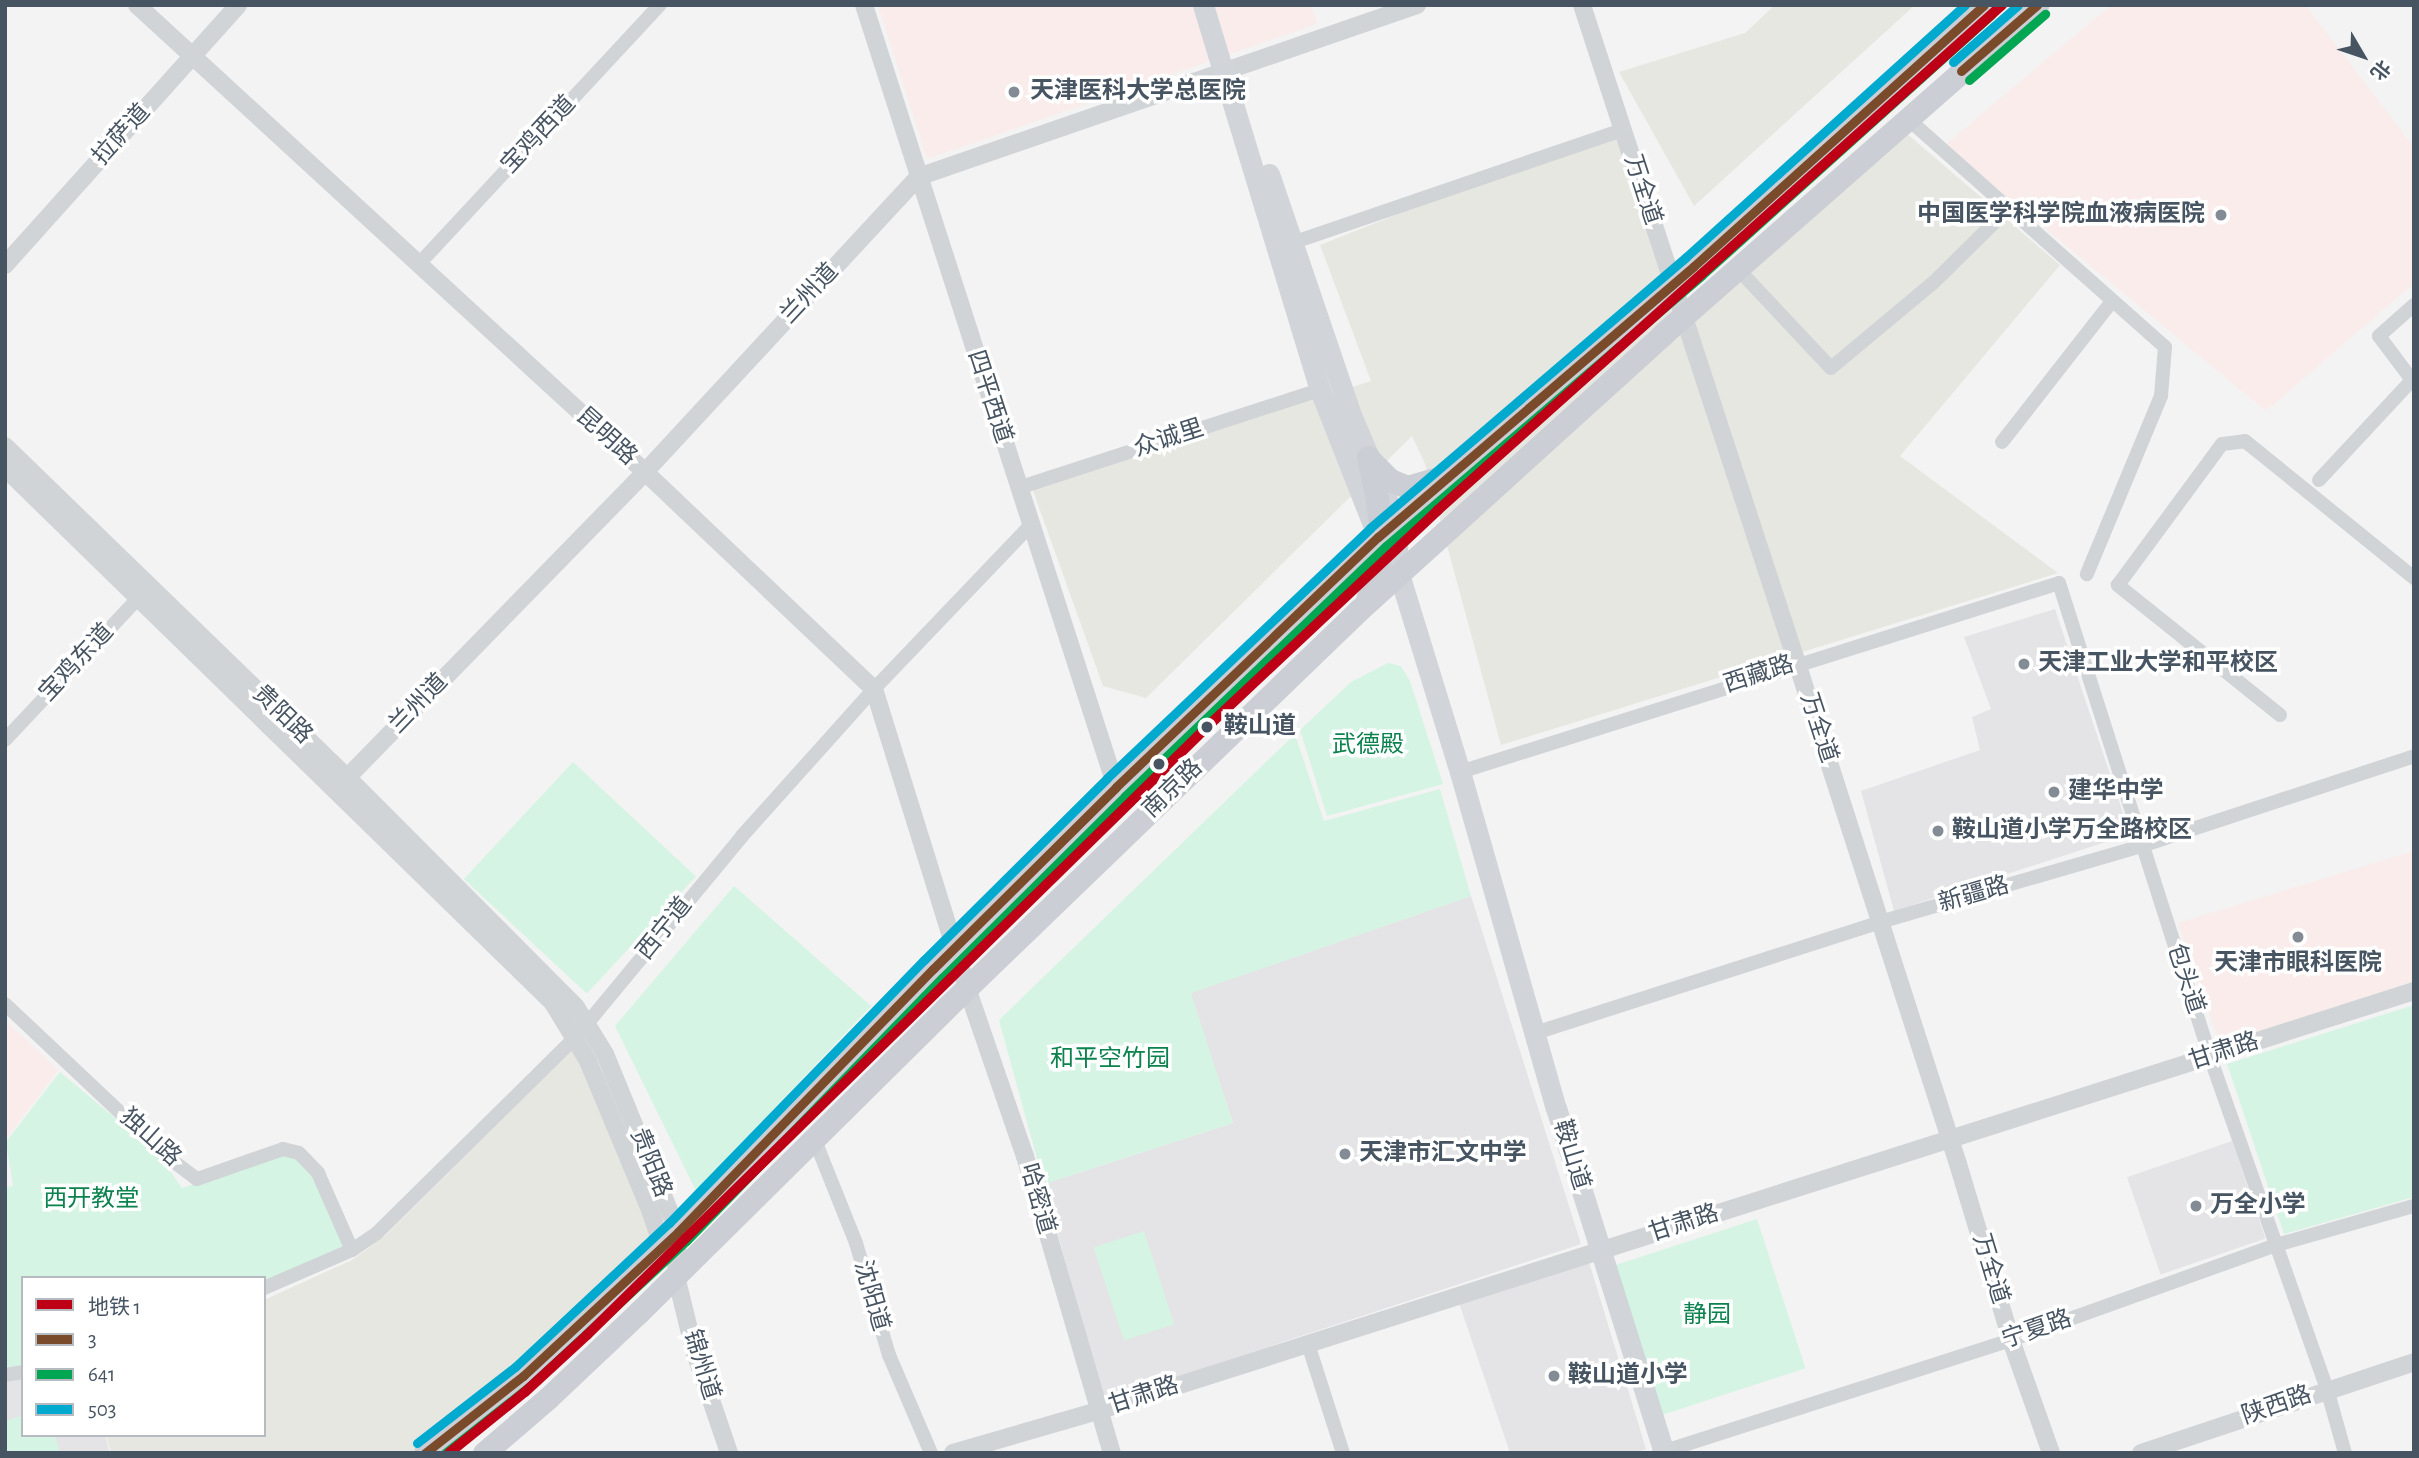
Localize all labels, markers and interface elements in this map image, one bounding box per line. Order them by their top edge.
north arrow [2328,21,2398,91]
text: 北 [2366,56,2393,83]
place label: 天津医科大学总医院 [1030,78,1246,106]
marker: 天津医科大学总医院 [1004,82,1024,102]
street label: 宝鸡西道 [496,90,582,180]
street label: 拉萨道 [87,99,157,171]
street label: 万全道 [1617,151,1667,229]
place label: 中国医学科学院血液病医院 [1917,201,2205,229]
marker: 中国医学科学院血液病医院 [2211,205,2231,225]
street label: 兰州道 [775,258,845,330]
street label: 四平西道 [960,347,1018,447]
street label: 昆明路 [570,402,642,472]
street label: 众诚里 [1130,414,1208,464]
street label: 宝鸡东道 [34,618,120,708]
street label: 西藏路 [1720,650,1798,700]
place label: 天津工业大学和平校区 [2038,650,2278,678]
marker: 天津工业大学和平校区 [2016,656,2032,672]
street label: 兰州道 [384,668,454,740]
street label: 贵阳路 [246,680,318,750]
street label: 万全道 [1793,689,1843,767]
place label: 鞍山道 [1224,713,1296,741]
marker: 鞍山道 [1196,716,1218,738]
park label: 武德殿 [1332,732,1404,760]
street label: 南京路 [1137,754,1209,824]
unlabelled marker [1152,757,1166,771]
place label: 建华中学 [2068,778,2164,806]
marker: 建华中学 [2046,784,2062,800]
place label: 鞍山道小学万全路校区 [1952,817,2192,845]
marker: 鞍山道小学万全路校区 [1930,823,1946,839]
street label: 新疆路 [1935,871,2013,919]
street label: 西宁道 [631,892,699,966]
marker: 天津市眼科医院 [2288,927,2308,947]
street label: 包头道 [2160,940,2210,1018]
place label: 天津市眼科医院 [2214,950,2382,978]
street label: 甘肃路 [2185,1027,2263,1077]
park label: 和平空竹园 [1050,1046,1170,1074]
street label: 独山路 [114,1103,186,1173]
street label: 鞍山道 [1547,1116,1595,1194]
street label: 贵阳路 [623,1124,677,1202]
place label: 天津市汇文中学 [1359,1140,1527,1168]
marker: 天津市汇文中学 [1337,1146,1353,1162]
street label: 哈密道 [1013,1160,1061,1238]
park label: 西开教堂 [43,1186,139,1214]
place label: 万全小学 [2210,1192,2306,1220]
marker: 万全小学 [2188,1198,2204,1214]
street label: 甘肃路 [1645,1199,1723,1249]
street label: 万全道 [1966,1230,2014,1308]
street label: 沈阳道 [847,1257,895,1335]
legend [21,1276,266,1437]
text: 地铁 1 [88,1297,141,1318]
park label: 静园 [1683,1302,1731,1330]
street label: 宁夏路 [1998,1305,2076,1355]
street label: 锦州道 [677,1326,725,1404]
text: 3 [88,1329,97,1350]
place label: 鞍山道小学 [1568,1362,1688,1390]
text: 641 [88,1364,115,1385]
marker: 鞍山道小学 [1546,1368,1562,1384]
street label: 甘肃路 [1105,1371,1183,1421]
street label: 陕西路 [2238,1381,2316,1431]
text: 503 [88,1399,117,1420]

